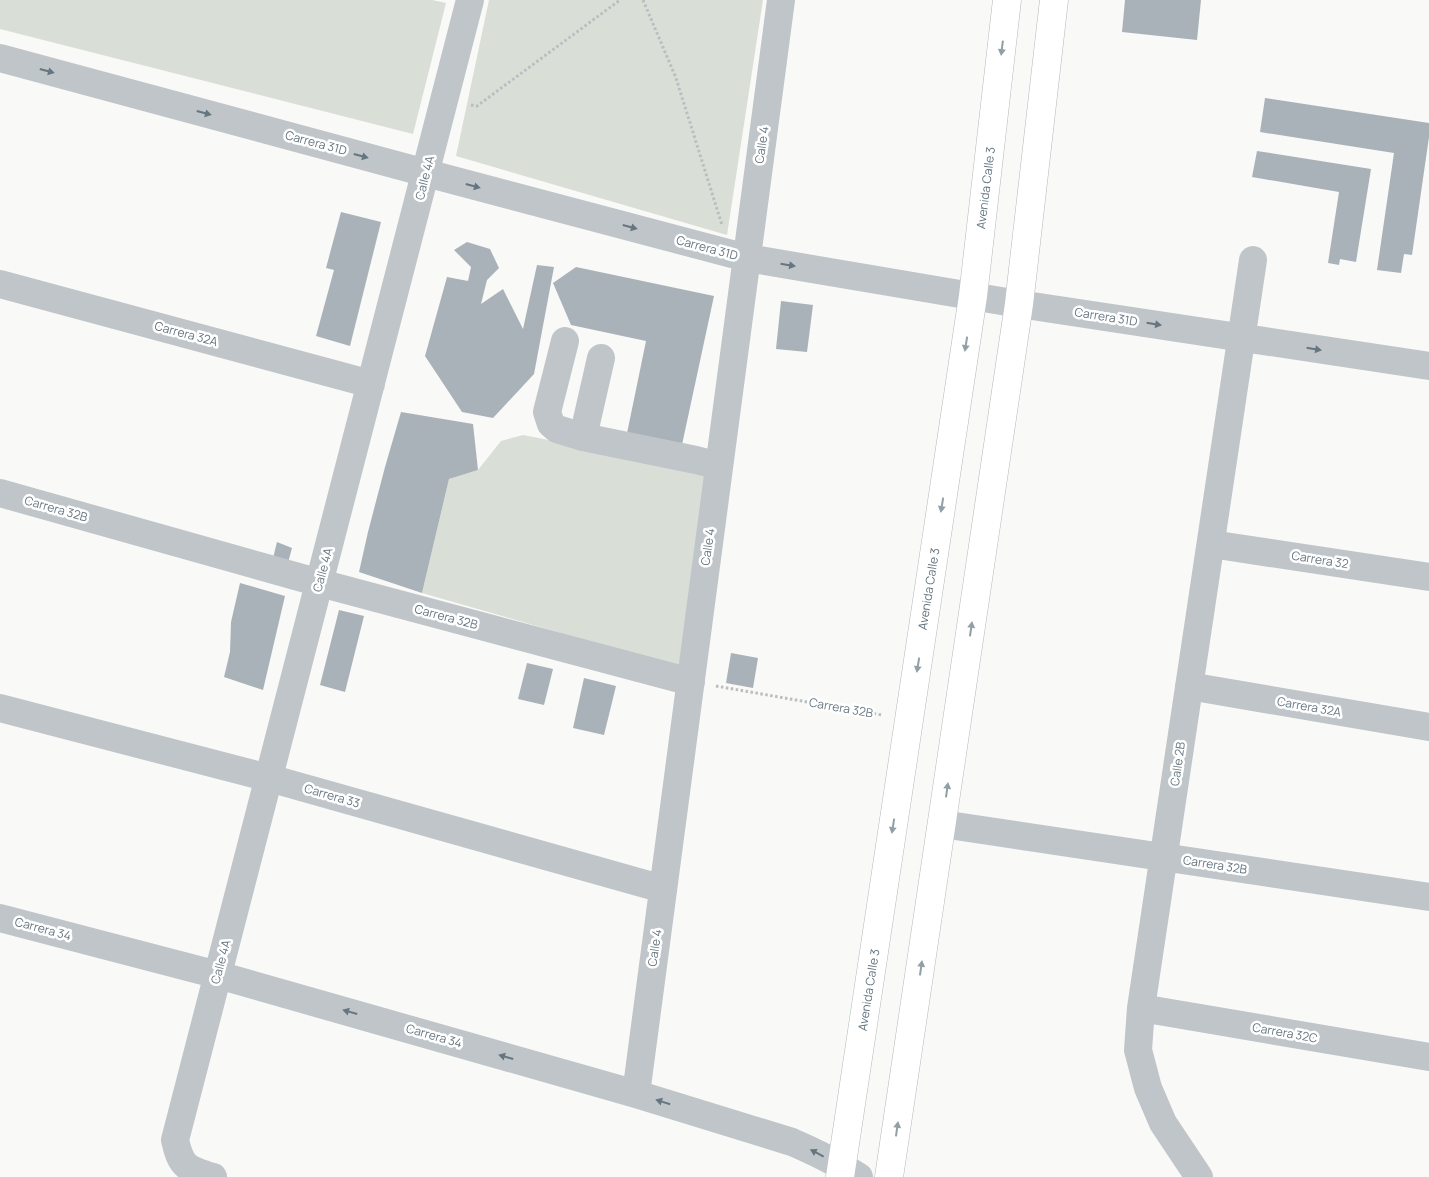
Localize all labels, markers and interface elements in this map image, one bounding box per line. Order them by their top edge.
one-way arrow [998,41,1006,57]
one-way arrow [40,67,55,75]
one-way arrow [196,109,211,117]
street label: Calle 4 [750,125,773,165]
street label: Carrera 31D [283,126,349,159]
street label: Avenida Calle 3 [972,146,999,230]
one-way arrow [353,152,368,160]
street label: Calle 4A [411,154,438,202]
one-way arrow [466,182,481,190]
one-way arrow [623,223,638,231]
street label: Carrera 31D [674,231,740,264]
one-way arrow [780,261,796,269]
street label: Carrera 31D [1073,303,1139,330]
street label: Carrera 32A [153,317,220,350]
one-way arrow [1146,321,1162,329]
one-way arrow [962,336,970,352]
one-way arrow [1307,345,1323,353]
street label: Carrera 32B [23,491,90,526]
one-way arrow [938,497,946,513]
street label: Calle 4 [696,527,719,567]
street label: Calle 4A [308,546,337,594]
street label: Avenida Calle 3 [914,547,943,631]
street label: Carrera 32 [1290,547,1350,572]
street label: Carrera 32B [413,600,480,633]
one-way arrow [967,621,975,637]
one-way arrow [913,658,921,674]
street label: Carrera 32A [1276,693,1343,721]
street label: Carrera 32B [808,694,874,722]
street label: Calle 2B [1166,741,1189,787]
street label: Carrera 33 [302,779,362,812]
one-way arrow [943,782,951,798]
one-way arrow [889,818,897,834]
street label: Carrera 32B [1182,851,1248,878]
street label: Carrera 34 [13,913,73,944]
street label: Calle 4 [643,928,666,968]
street label: Calle 4A [206,938,235,986]
street label: Avenida Calle 3 [854,948,883,1032]
one-way arrow [917,960,925,976]
one-way arrow [343,1008,358,1016]
street label: Carrera 32C [1251,1018,1319,1047]
street label: Carrera 34 [404,1019,464,1052]
one-way arrow [499,1053,514,1061]
one-way arrow [655,1098,670,1106]
one-way arrow [893,1121,901,1137]
one-way arrow [809,1149,824,1157]

